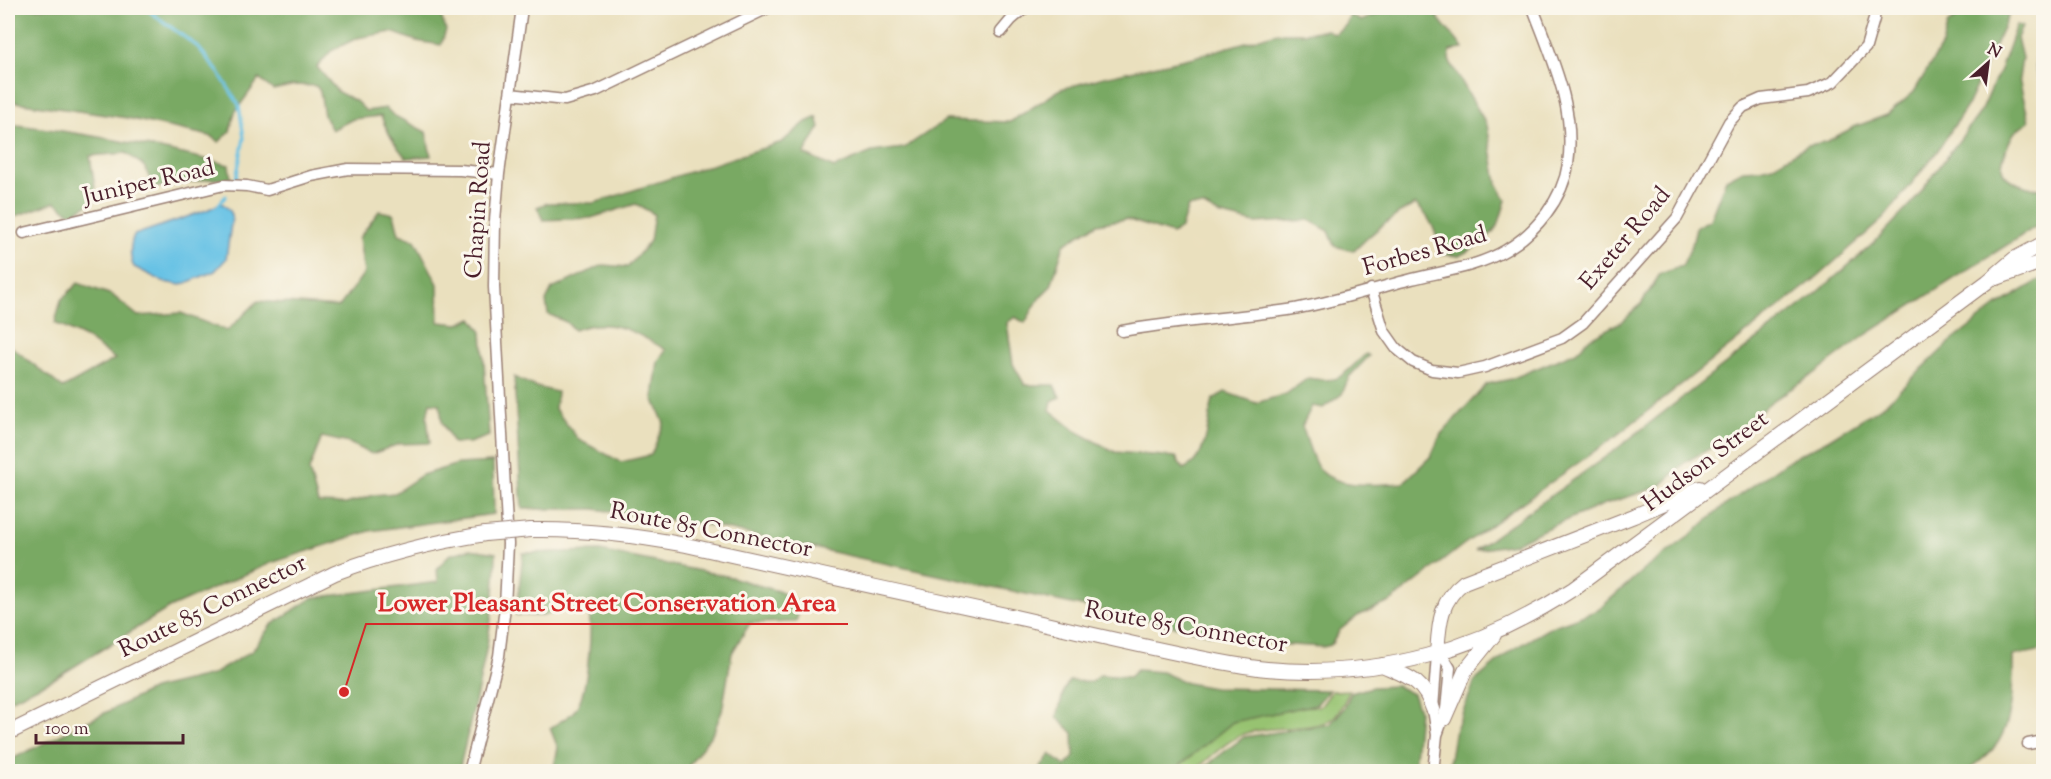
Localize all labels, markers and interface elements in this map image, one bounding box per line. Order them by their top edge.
north arrow [1958,33,2018,93]
text: N [1983,39,2005,65]
street label: Chapin Road [457,140,501,280]
street label: Juniper Road [78,151,219,215]
street label: Exeter Road [1572,179,1680,298]
street label: Forbes Road [1359,218,1491,286]
street label: Hudson Street [1636,403,1776,521]
street label: Route 85 Connector [607,495,815,567]
street label: Route 85 Connector [113,547,313,667]
callout: Lower Pleasant Street Conservation Area [366,580,848,624]
text: Lower Pleasant Street Conservation Area [378,586,836,623]
street label: Route 85 Connector [1082,593,1290,663]
scale bar [36,707,183,745]
text: 100 m [45,717,89,743]

